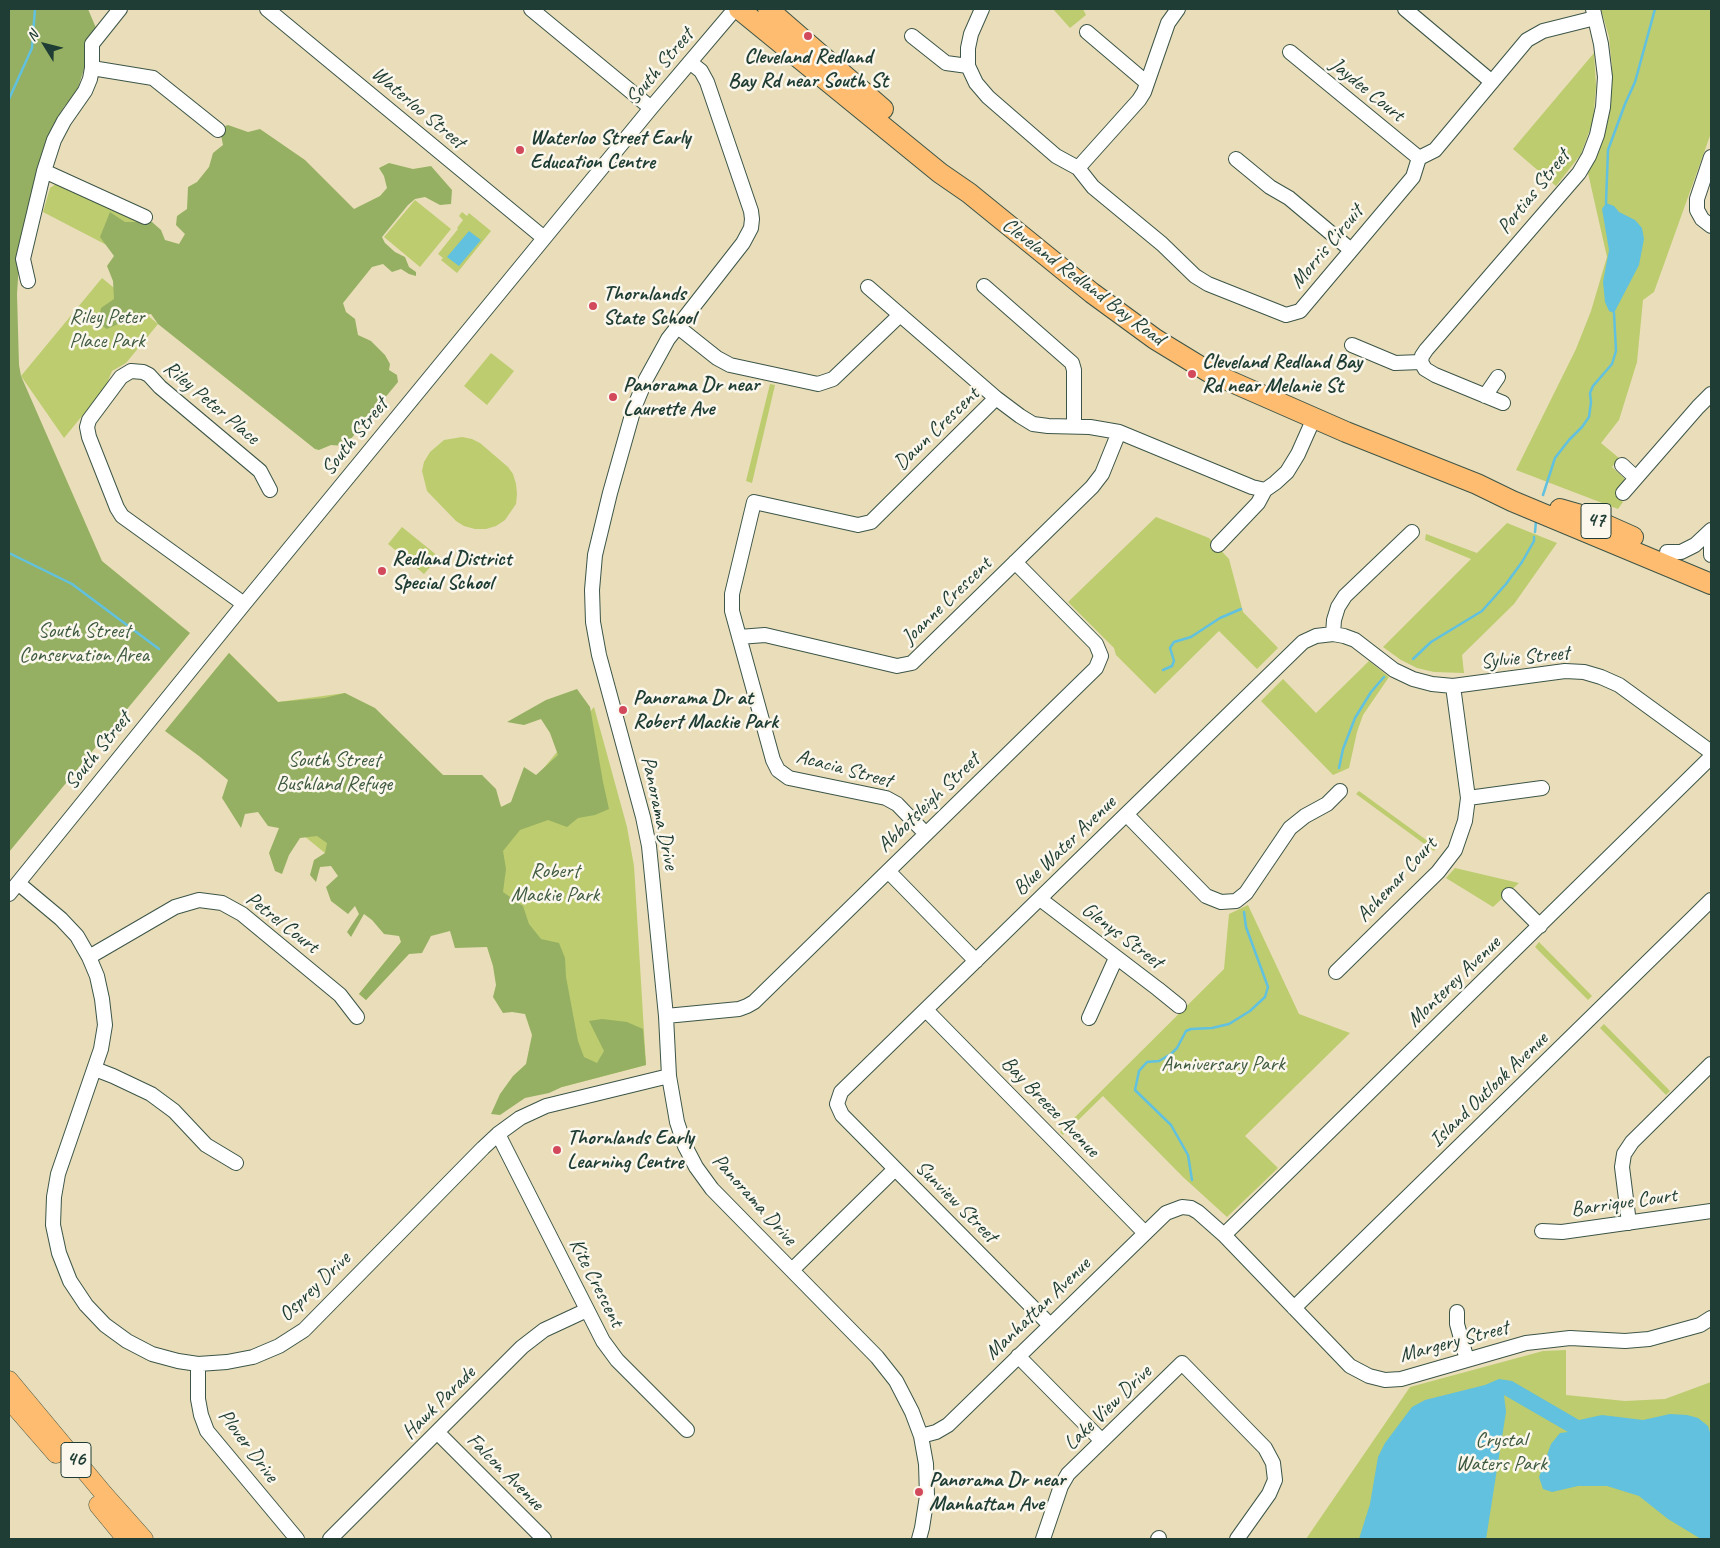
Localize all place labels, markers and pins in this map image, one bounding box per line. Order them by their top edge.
marker: Cleveland Redland Bay Rd near South St [802,30,814,42]
place label: Cleveland Redland Bay Rd near South St [728,44,888,94]
place label: Waterloo Street Early Education Centre [530,125,690,175]
marker: Waterloo Street Early Education Centre [514,144,526,156]
place label: Thornlands State School [603,281,695,331]
marker: Thornlands State School [587,300,599,312]
place label: Cleveland Redland Bay Rd near Melanie St [1202,349,1362,399]
marker: Cleveland Redland Bay Rd near Melanie St [1186,368,1198,380]
place label: Panorama Dr near Laurette Ave [623,372,759,422]
marker: Panorama Dr near Laurette Ave [607,391,619,403]
place label: Redland District Special School [392,546,512,596]
marker: Redland District Special School [376,565,388,577]
place label: Panorama Dr at Robert Mackie Park [633,685,778,735]
marker: Panorama Dr at Robert Mackie Park [617,704,629,716]
place label: Thornlands Early Learning Centre [567,1125,694,1175]
marker: Thornlands Early Learning Centre [551,1144,563,1156]
place label: Panorama Dr near Manhattan Ave [929,1467,1065,1517]
marker: Panorama Dr near Manhattan Ave [913,1486,925,1498]

